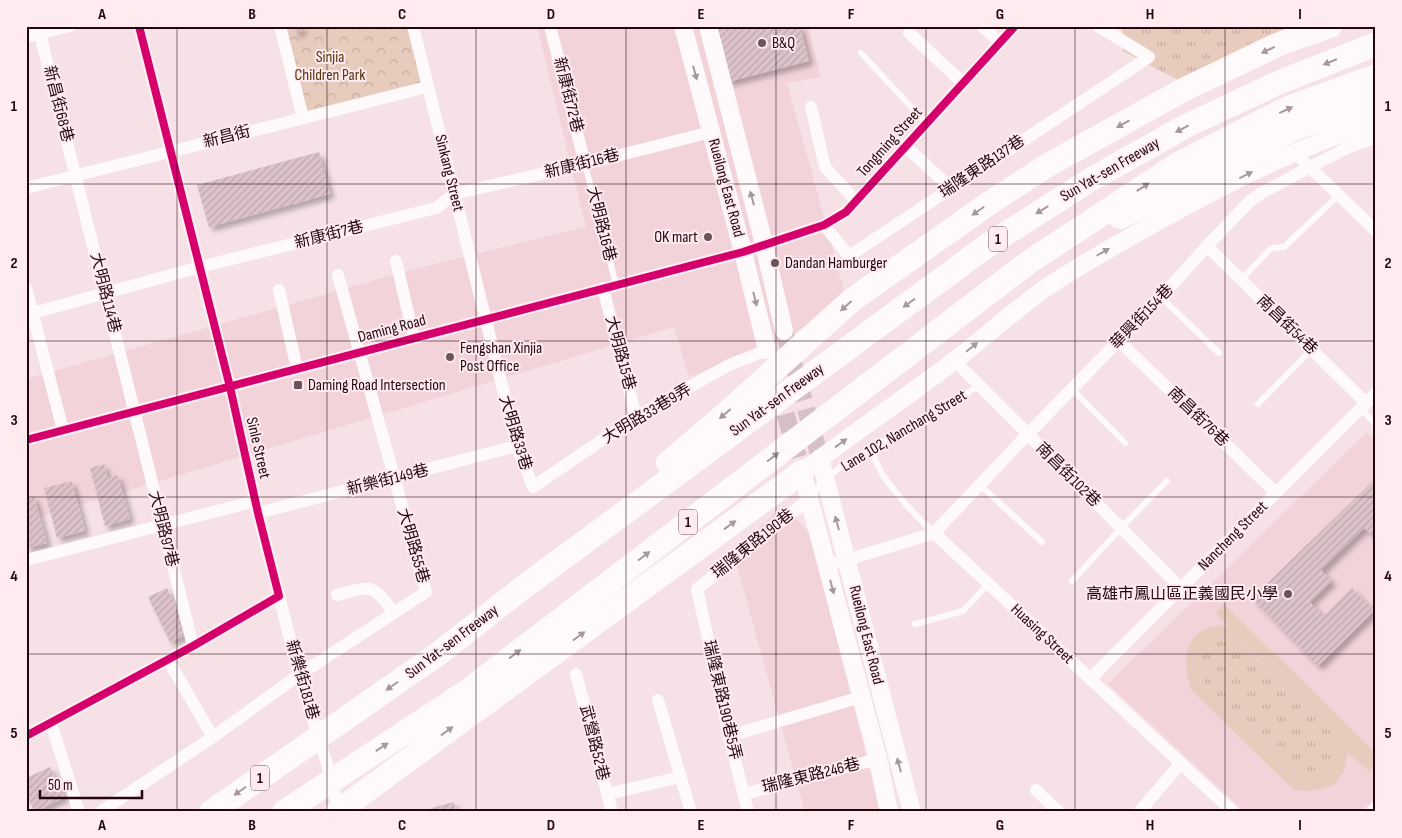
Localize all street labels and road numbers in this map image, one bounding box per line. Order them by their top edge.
street label: 新康街72巷 [549,55,587,135]
street label: 新昌街68巷 [39,64,77,144]
street label: Tongming Street [853,103,927,181]
street label: 新昌街 [201,122,253,152]
street label: 瑞隆東路137巷 [936,132,1028,202]
street label: Sinkang Street [430,133,468,213]
street label: Sun Yat-sen Freeway [1057,134,1163,206]
street label: Rueilong East Road [704,137,748,239]
street label: 新康街16巷 [543,146,621,182]
street label: 大明路16巷 [583,185,619,263]
street label: 新康街7巷 [293,217,365,253]
road number: 1 [989,226,1007,252]
street label: 大明路114巷 [86,251,124,335]
street label: 華興街154巷 [1106,281,1178,353]
street label: 南昌街54巷 [1253,291,1321,359]
street label: Daming Road [356,311,428,347]
street label: 大明路15巷 [601,314,639,392]
street label: Sun Yat-sen Freeway [726,360,828,440]
street label: 大明路33巷9弄 [599,380,695,448]
street label: 南昌街76巷 [1164,383,1232,451]
street label: Lane 102, Nanchang Street [838,386,970,476]
street label: 大明路33巷 [495,393,535,473]
street label: Sinle Street [242,415,274,481]
street label: 南昌街102巷 [1032,439,1104,511]
street label: 新樂街149巷 [345,461,431,499]
street label: 大明路97巷 [144,489,182,569]
street label: Nancheng Street [1194,497,1272,575]
street label: 瑞隆東路190巷 [708,505,798,583]
street label: 大明路55巷 [393,506,433,586]
road number: 1 [679,510,697,534]
street label: Rueilong East Road [845,584,887,686]
street label: Huasing Street [1007,600,1078,668]
street label: Sun Yat-sen Freeway [402,601,502,683]
street label: 新樂街181巷 [282,638,322,722]
street label: 瑞隆東路190巷5弄 [699,638,745,762]
street label: 武營路52巷 [575,703,613,783]
street label: 瑞隆東路246巷 [760,755,862,797]
road number: 1 [251,766,269,790]

